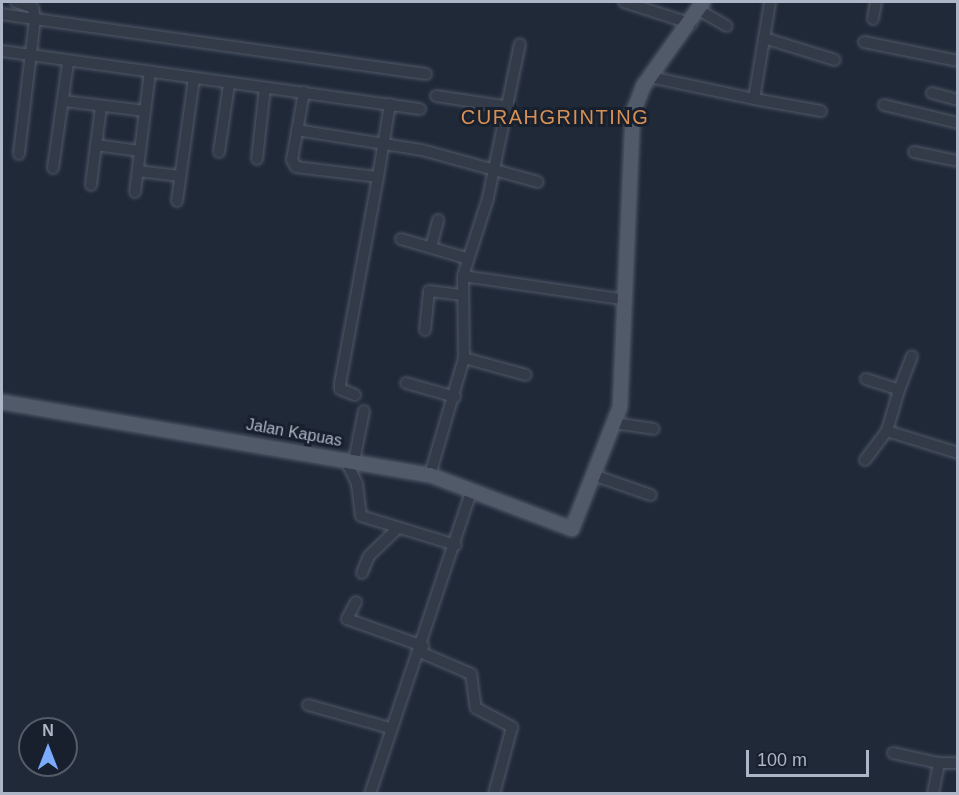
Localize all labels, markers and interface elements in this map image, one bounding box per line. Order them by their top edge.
district label: CURAHGRINTING [461,105,649,129]
street label: Jalan Kapuas [245,415,343,451]
north arrow [18,717,78,777]
text: N [42,722,54,739]
scale bar [749,738,872,776]
text: 100 m [757,750,807,770]

